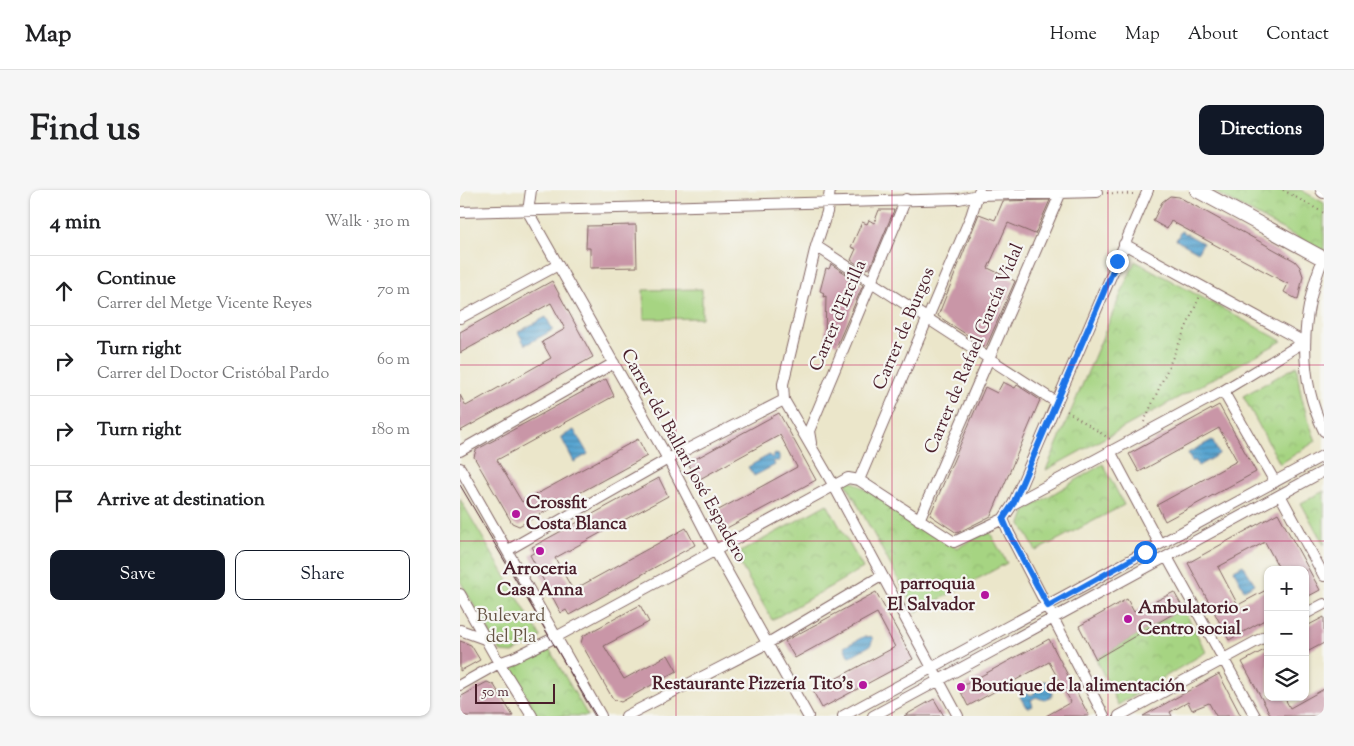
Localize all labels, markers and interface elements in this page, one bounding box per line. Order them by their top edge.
text: Map [25,18,71,52]
text: Home [1050,22,1097,48]
text: Map [1125,22,1160,48]
text: About [1188,22,1238,48]
text: Contact [1266,22,1329,48]
text: Find us [30,105,140,156]
button: Directions [1199,105,1324,155]
text: 4 min [50,208,101,238]
text: Walk · 310 m [325,211,410,234]
street label: Carrer de Rafael García Vidal [919,240,1031,458]
route end [1106,250,1129,273]
street label: Carrer d'Ercilla [804,256,874,376]
street label: Carrer de Burgos [867,264,943,394]
text: Continue [97,266,176,293]
icon: ahead [50,277,78,305]
text: 70 m [377,279,410,302]
text: Carrer del Metge Vicente Reyes [97,293,312,316]
text: Turn right [97,336,181,363]
street label: Carrer del Ballarí José Espadero [613,344,753,568]
icon: right [50,347,78,375]
text: 60 m [377,349,410,372]
text: Carrer del Doctor Cristóbal Pardo [97,363,329,386]
icon: right [50,417,78,445]
text: Turn right [97,417,181,444]
text: 180 m [371,419,410,442]
icon: arrive [50,487,78,515]
text: Arrive at destination [97,487,265,514]
place label: Crossfit Costa Blanca [526,491,627,538]
marker: Crossfit Costa Blanca [510,508,522,520]
route start [1134,541,1157,564]
marker: Arroceria Casa Anna [534,545,546,557]
button: Save [50,550,225,600]
button: Share [235,550,410,600]
place label: Arroceria Casa Anna [497,557,584,604]
map controls [1264,566,1309,701]
button: + [1264,566,1309,611]
place label: parroquia El Salvador [887,572,976,619]
marker: parroquia El Salvador [979,589,991,601]
place label: Ambulatorio - Centro social [1138,596,1248,643]
park label: Bulevard del Pla [476,604,546,651]
button: − [1264,611,1309,656]
marker: Ambulatorio - Centro social [1122,613,1134,625]
button: layers [1264,656,1309,701]
place label: Restaurante Pizzería Tito's [652,672,853,698]
place label: Boutique de la alimentación [971,674,1186,700]
marker: Restaurante Pizzería Tito's [857,679,869,691]
scale bar [475,681,555,704]
marker: Boutique de la alimentación [955,681,967,693]
text: 50 m [482,683,509,703]

